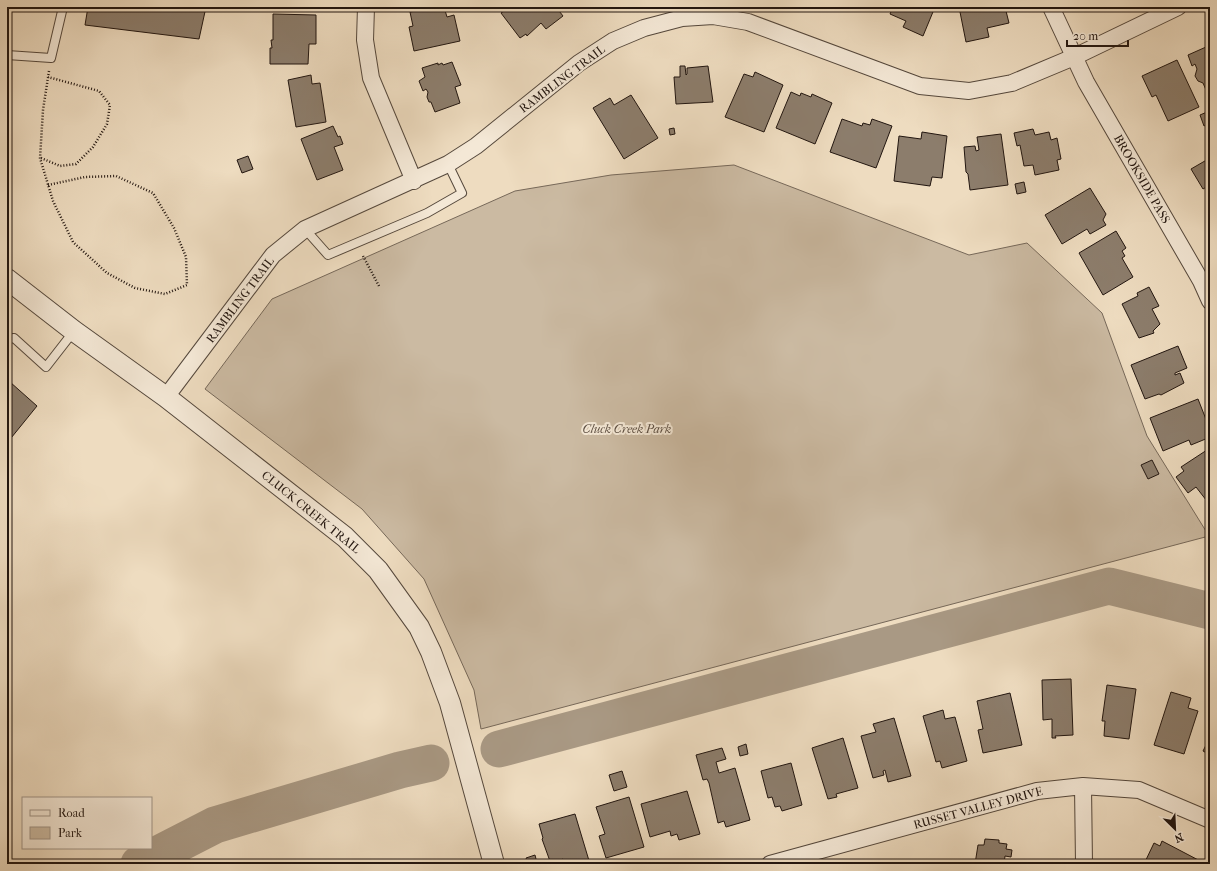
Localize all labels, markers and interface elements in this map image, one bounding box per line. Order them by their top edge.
scale bar [1067,22,1128,48]
text: 20 m [1073,29,1098,43]
street label: RAMBLING TRAIL [516,42,608,116]
street label: BROOKSIDE PASS [1111,132,1173,226]
street label: RAMBLING TRAIL [203,254,277,346]
park label: Cluck Creek Park [583,422,671,436]
street label: CLUCK CREEK TRAIL [259,468,364,557]
street label: RUSSET VALLEY DRIVE [912,784,1044,832]
legend [22,797,152,849]
text: Road [58,806,85,820]
north arrow [1155,809,1195,849]
text: Park [58,826,83,840]
text: N [1172,830,1185,846]

